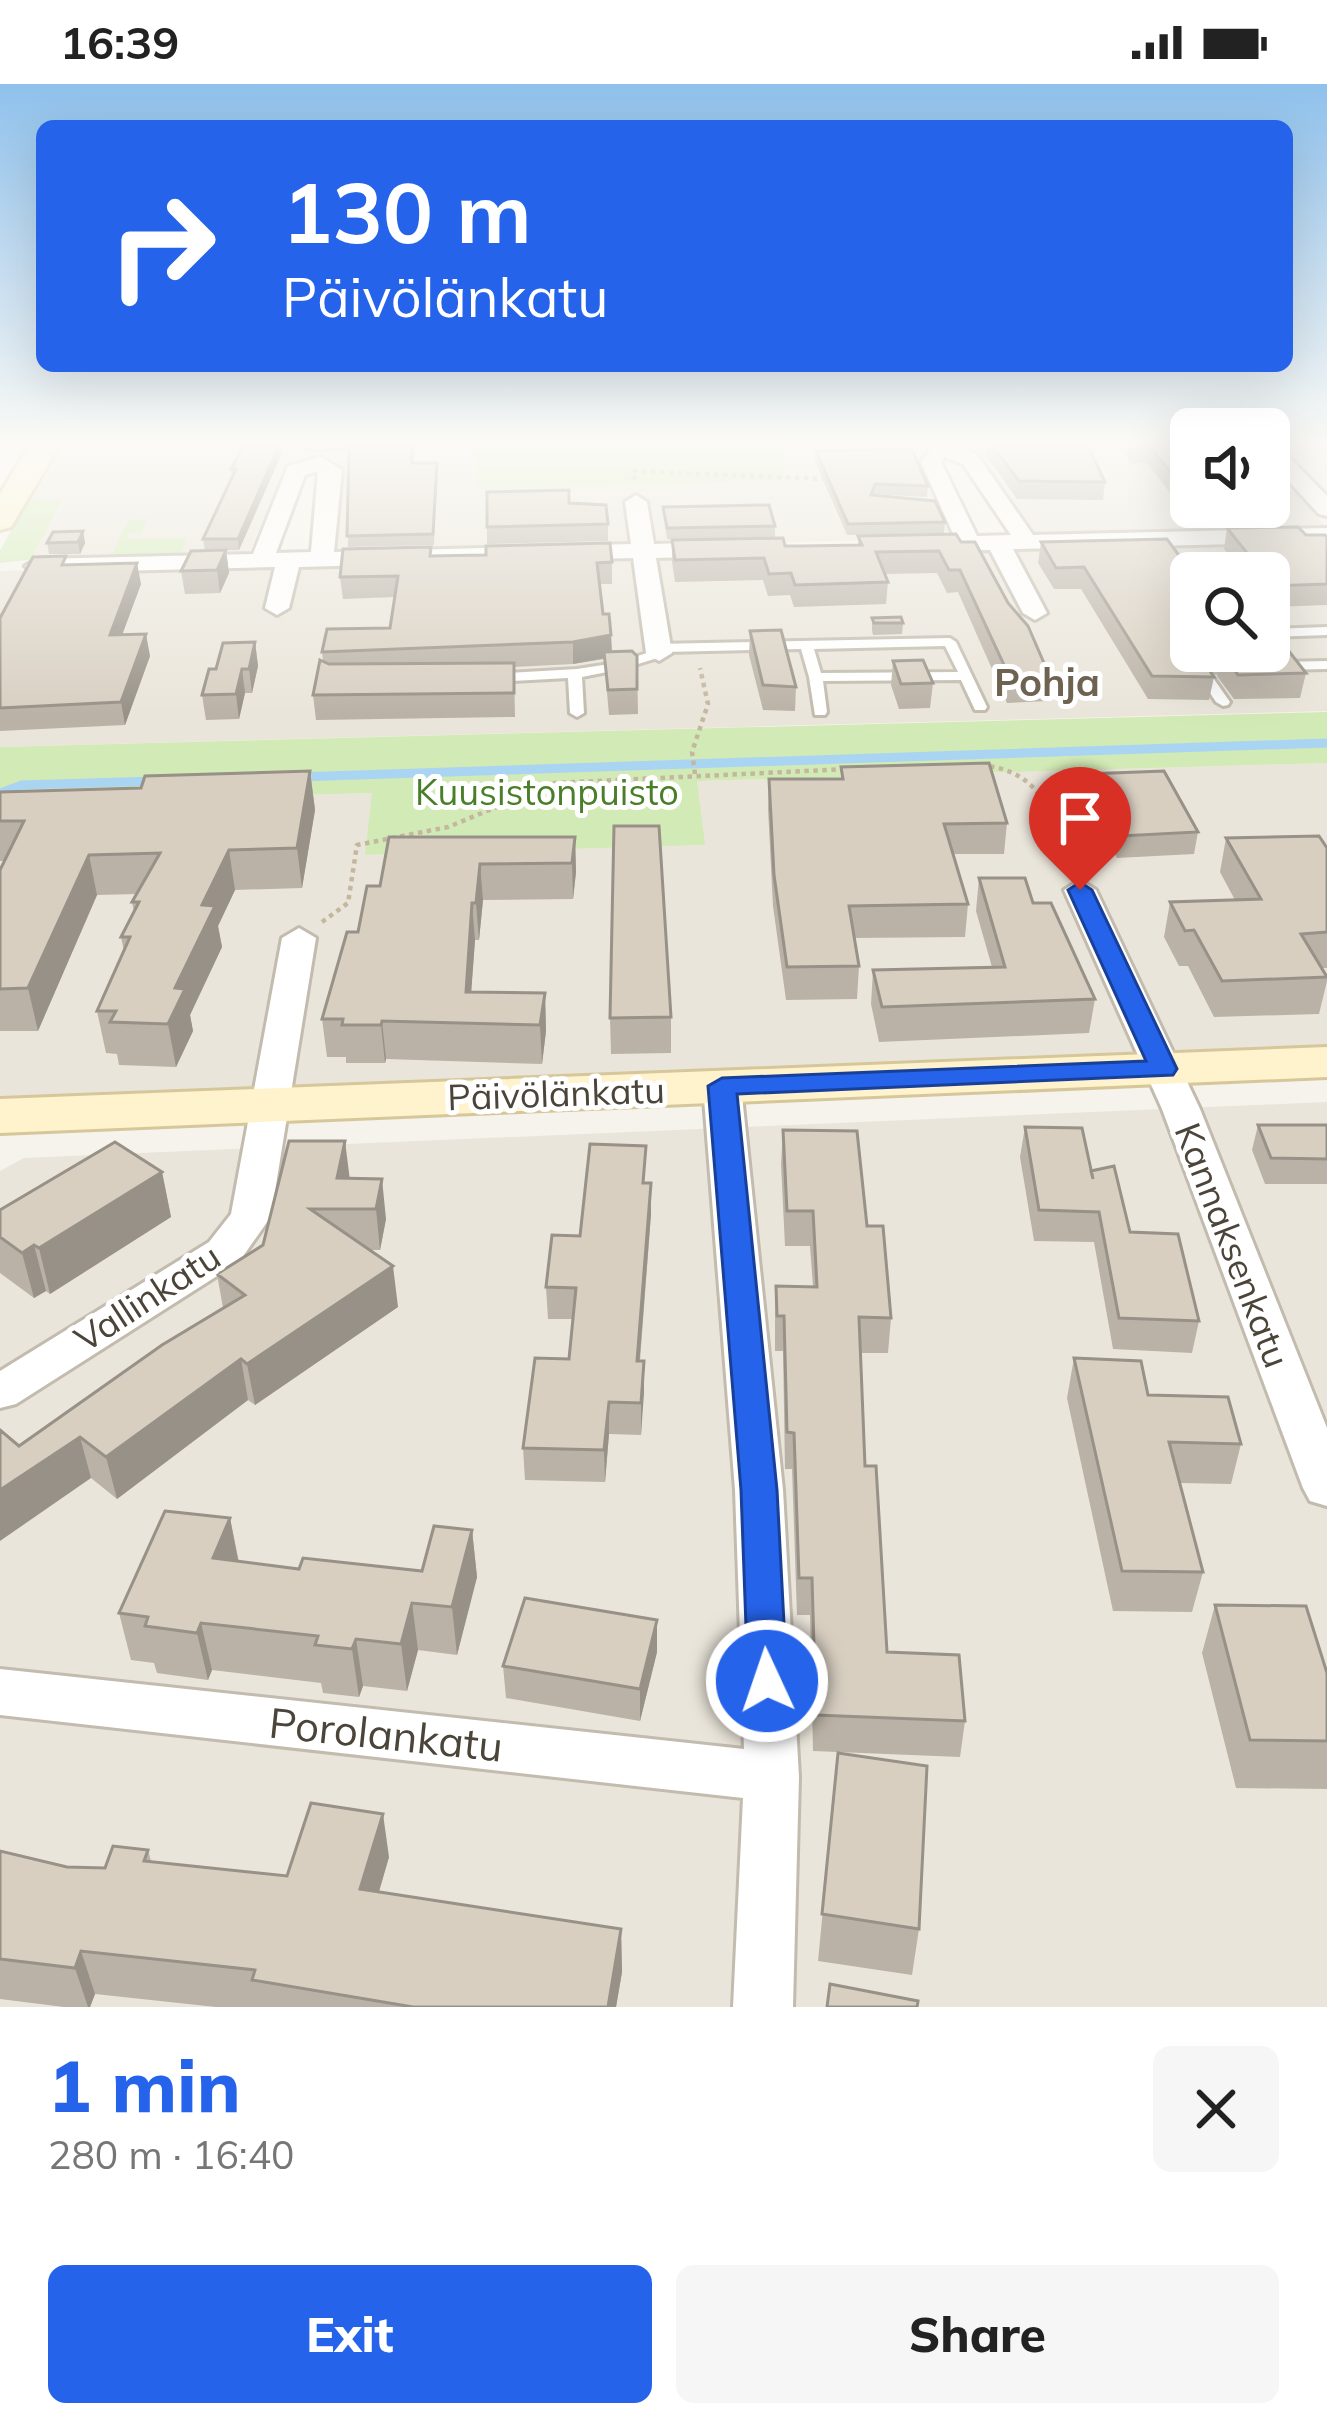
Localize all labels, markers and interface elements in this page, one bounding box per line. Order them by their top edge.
text: 16:39 [60,14,179,70]
text: 130 m [282,159,532,264]
icon: right [84,168,240,324]
text: Päivölänkatu [282,263,608,331]
map controls [1170,408,1290,672]
button: sound [1170,408,1290,528]
button: search [1170,552,1290,672]
district label: Pohja [994,657,1100,706]
pin [1029,767,1131,890]
park label: Kuusistonpuisto [415,769,679,814]
icon: arrive [1047,785,1113,851]
street label: Päivölänkatu [446,1067,666,1119]
street label: Kannaksenkatu [1166,1116,1300,1374]
street label: Vallinkatu [66,1233,228,1361]
position arrow [704,1618,830,1744]
street label: Porolankatu [267,1695,505,1773]
text: 1 min [48,2040,241,2130]
button: close [1153,2046,1279,2172]
text: 280 m · 16:40 [48,2130,294,2179]
button: Exit [48,2265,652,2403]
button: Share [676,2265,1279,2403]

